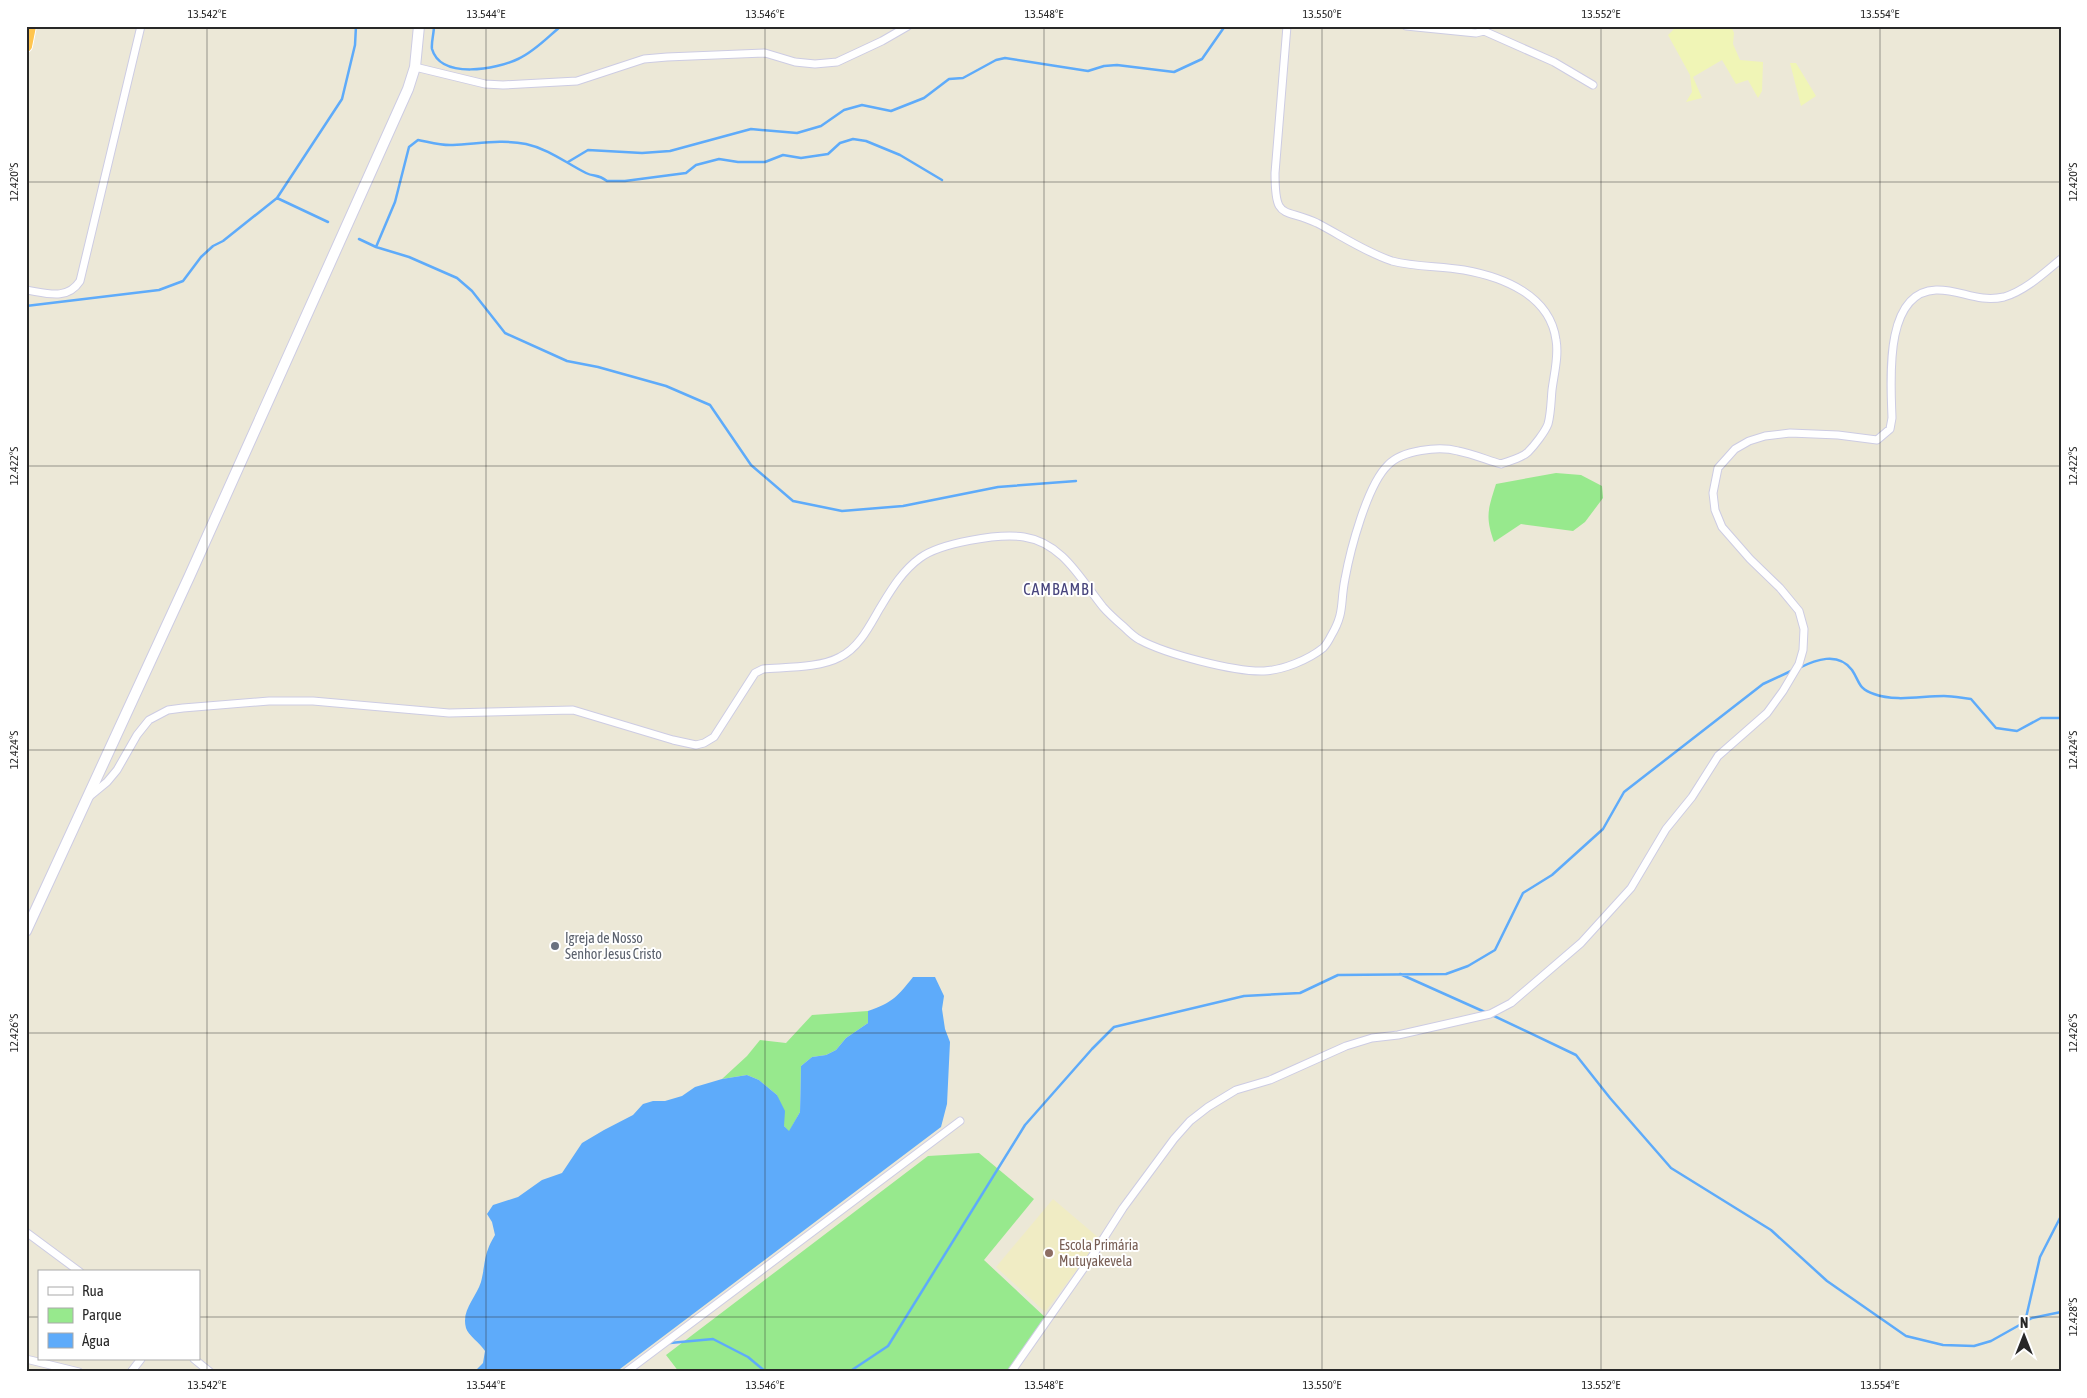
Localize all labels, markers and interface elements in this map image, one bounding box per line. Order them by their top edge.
text: 13.542°E [188,7,226,21]
text: 13.544°E [467,7,505,21]
text: 13.546°E [746,7,784,21]
text: 13.548°E [1025,7,1063,21]
text: 13.550°E [1303,7,1341,21]
text: 13.552°E [1582,7,1620,21]
text: 13.554°E [1861,7,1899,21]
text: 12.420°S [7,163,21,201]
text: 12.420°S [2066,163,2080,201]
text: 12.422°S [7,447,21,485]
text: 12.422°S [2066,447,2080,485]
district label: CAMBAMBI [1023,580,1095,598]
text: 12.424°S [7,731,21,769]
text: 12.424°S [2066,731,2080,769]
place label: Igreja de Nosso Senhor Jesus Cristo [565,930,662,962]
marker: Igreja de Nosso Senhor Jesus Cristo [549,940,561,952]
text: 12.426°S [7,1014,21,1052]
text: 12.426°S [2066,1014,2080,1052]
place label: Escola Primária Mutuyakevela [1059,1237,1138,1269]
marker: Escola Primária Mutuyakevela [1043,1247,1055,1259]
legend [38,1270,200,1360]
text: Rua [82,1282,104,1299]
text: 12.428°S [2066,1298,2080,1336]
text: Parque [82,1306,122,1323]
north arrow [2000,1310,2050,1360]
text: N [2020,1315,2028,1331]
text: Água [82,1332,110,1349]
text: 13.542°E [188,1378,226,1392]
text: 13.544°E [467,1378,505,1392]
text: 13.546°E [746,1378,784,1392]
text: 13.548°E [1025,1378,1063,1392]
text: 13.550°E [1303,1378,1341,1392]
text: 13.552°E [1582,1378,1620,1392]
text: 13.554°E [1861,1378,1899,1392]

